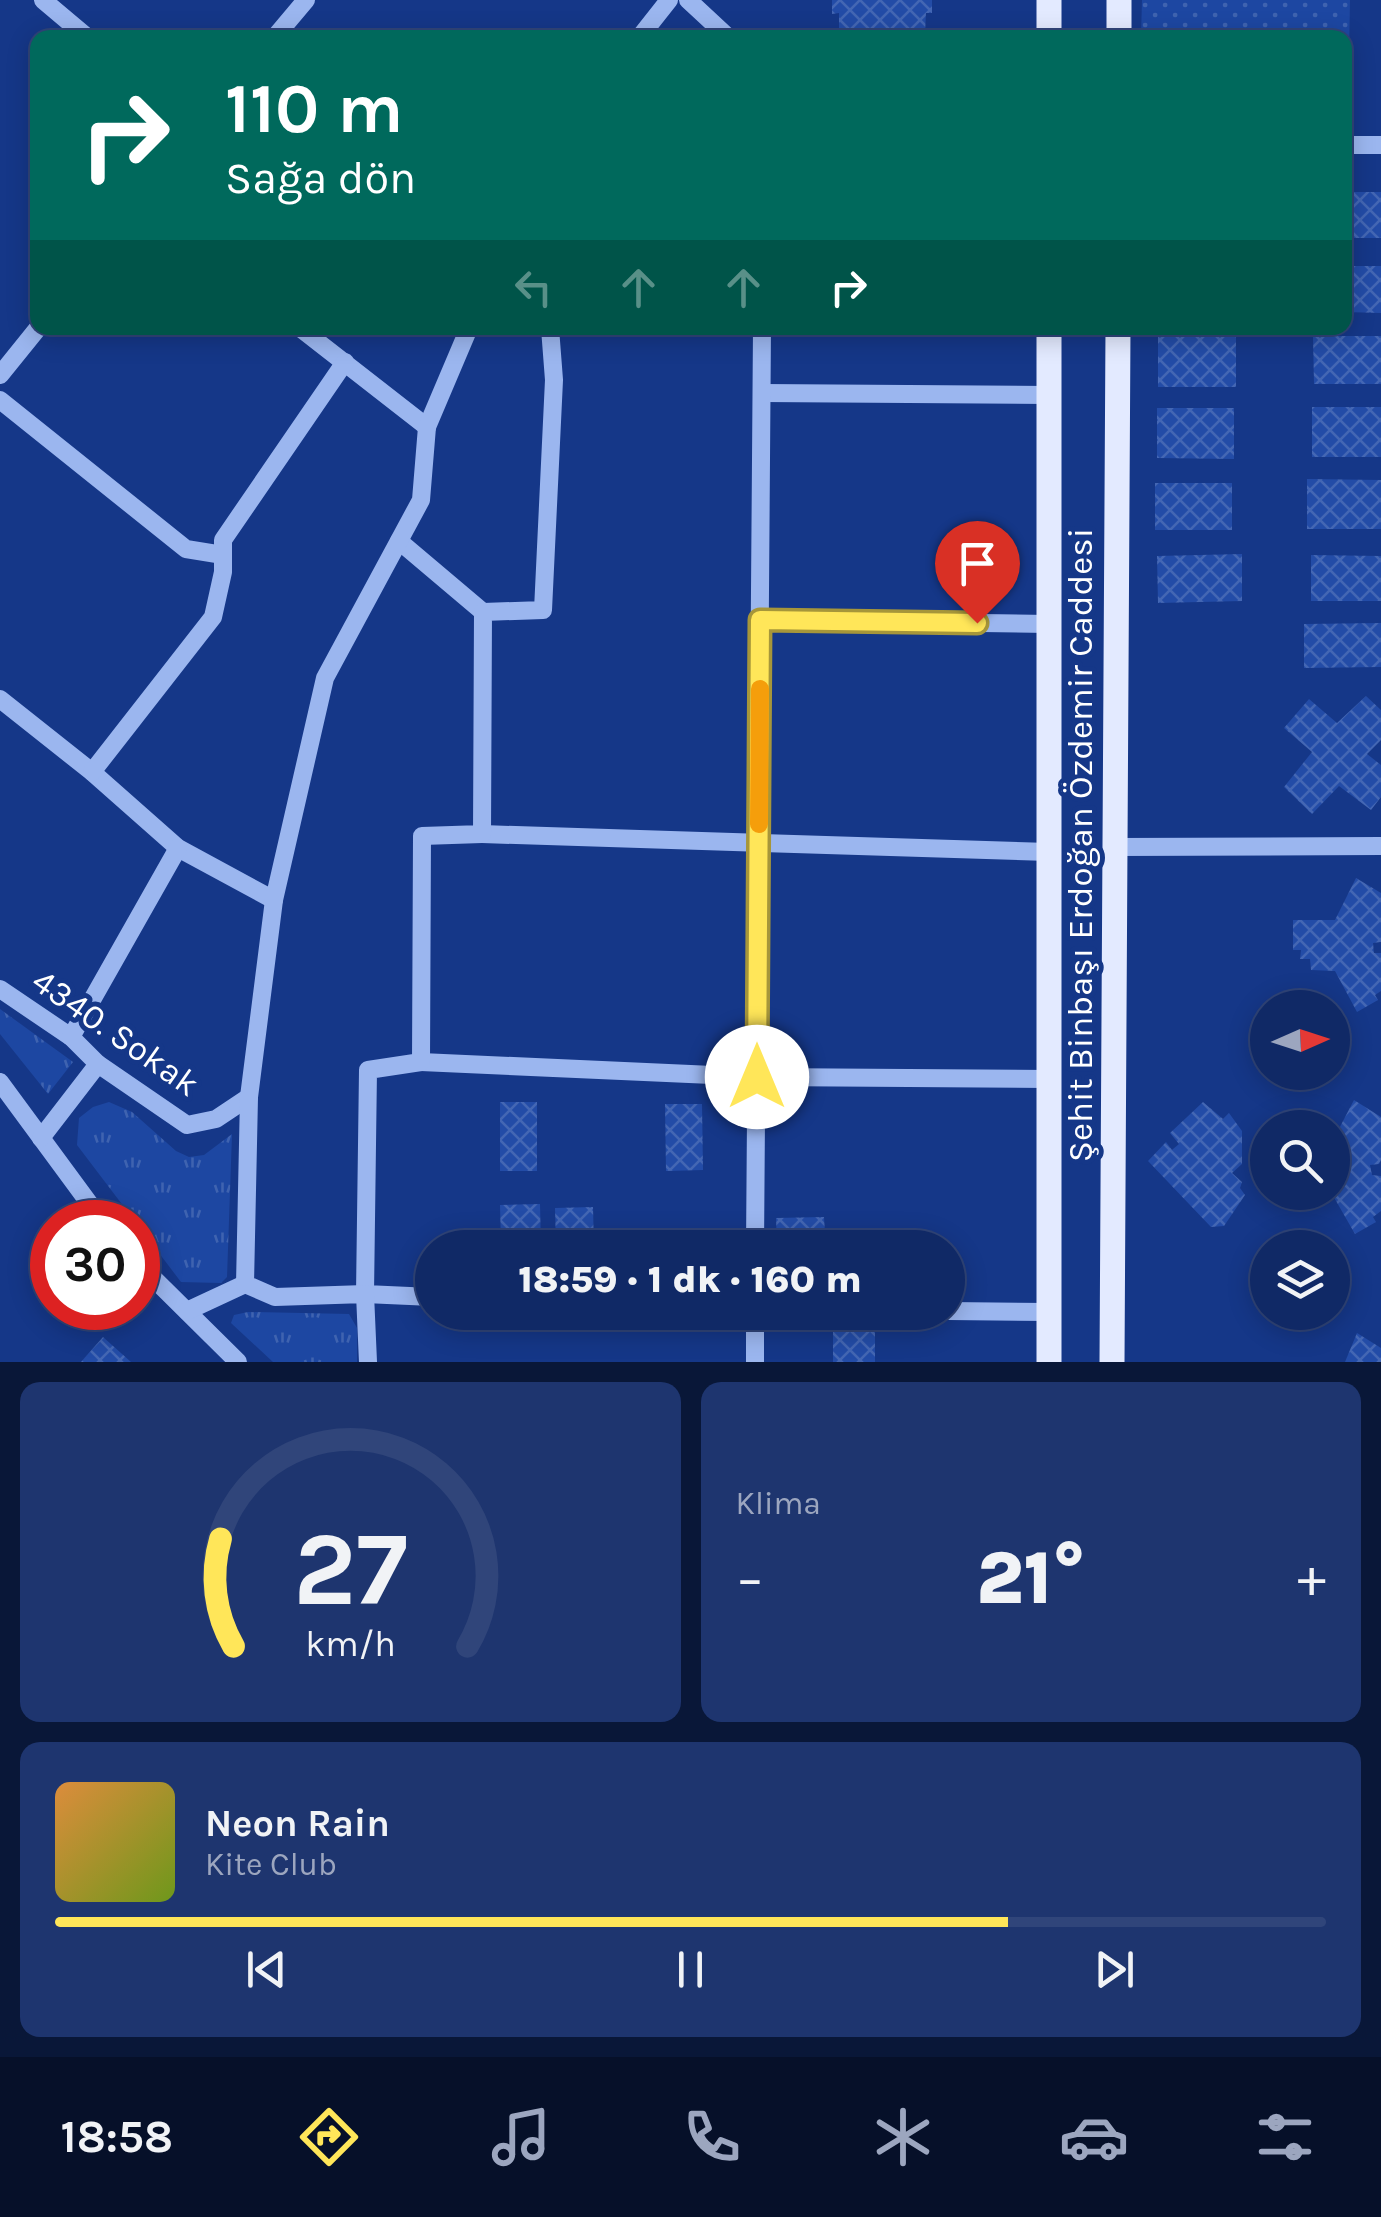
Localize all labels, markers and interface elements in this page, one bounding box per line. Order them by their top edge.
text: 110 m [225,68,403,150]
icon: right [60,70,190,200]
text: Sağa dön [225,152,416,204]
icon: left [506,260,561,315]
icon: ahead [611,260,666,315]
icon: ahead [716,260,771,315]
icon: right [821,260,876,315]
pin [935,521,1020,624]
street label: Şehit Binbaşı Erdoğan Özdemir Caddesi [1060,528,1101,1162]
icon: arrive [950,536,1005,591]
street label: 4340. Sokak [24,960,207,1105]
north arrow [1250,990,1350,1090]
map controls [1250,990,1350,1330]
position arrow [705,1025,809,1129]
button: search [1250,1110,1350,1210]
speed limit sign: 30 [30,1200,160,1330]
button: layers [1250,1230,1350,1330]
text: 18:59 · 1 dk · 160 m [518,1257,862,1302]
text: Klima [736,1485,821,1522]
text: 27 [293,1509,408,1630]
text: 21° [976,1534,1085,1622]
text: − [736,1546,764,1610]
text: + [1297,1546,1326,1610]
text: km/h [305,1623,396,1665]
text: Neon Rain [205,1801,390,1846]
text: Kite Club [205,1846,337,1883]
icon: previous [239,1942,294,1997]
icon: pause [663,1942,718,1997]
icon: next [1087,1942,1142,1997]
icon: directions [294,2102,364,2172]
icon: music [486,2102,556,2172]
icon: phone [677,2102,747,2172]
icon: climate [868,2102,938,2172]
icon: car [1059,2102,1129,2172]
icon: filters [1250,2102,1320,2172]
text: 18:58 [61,2111,173,2163]

